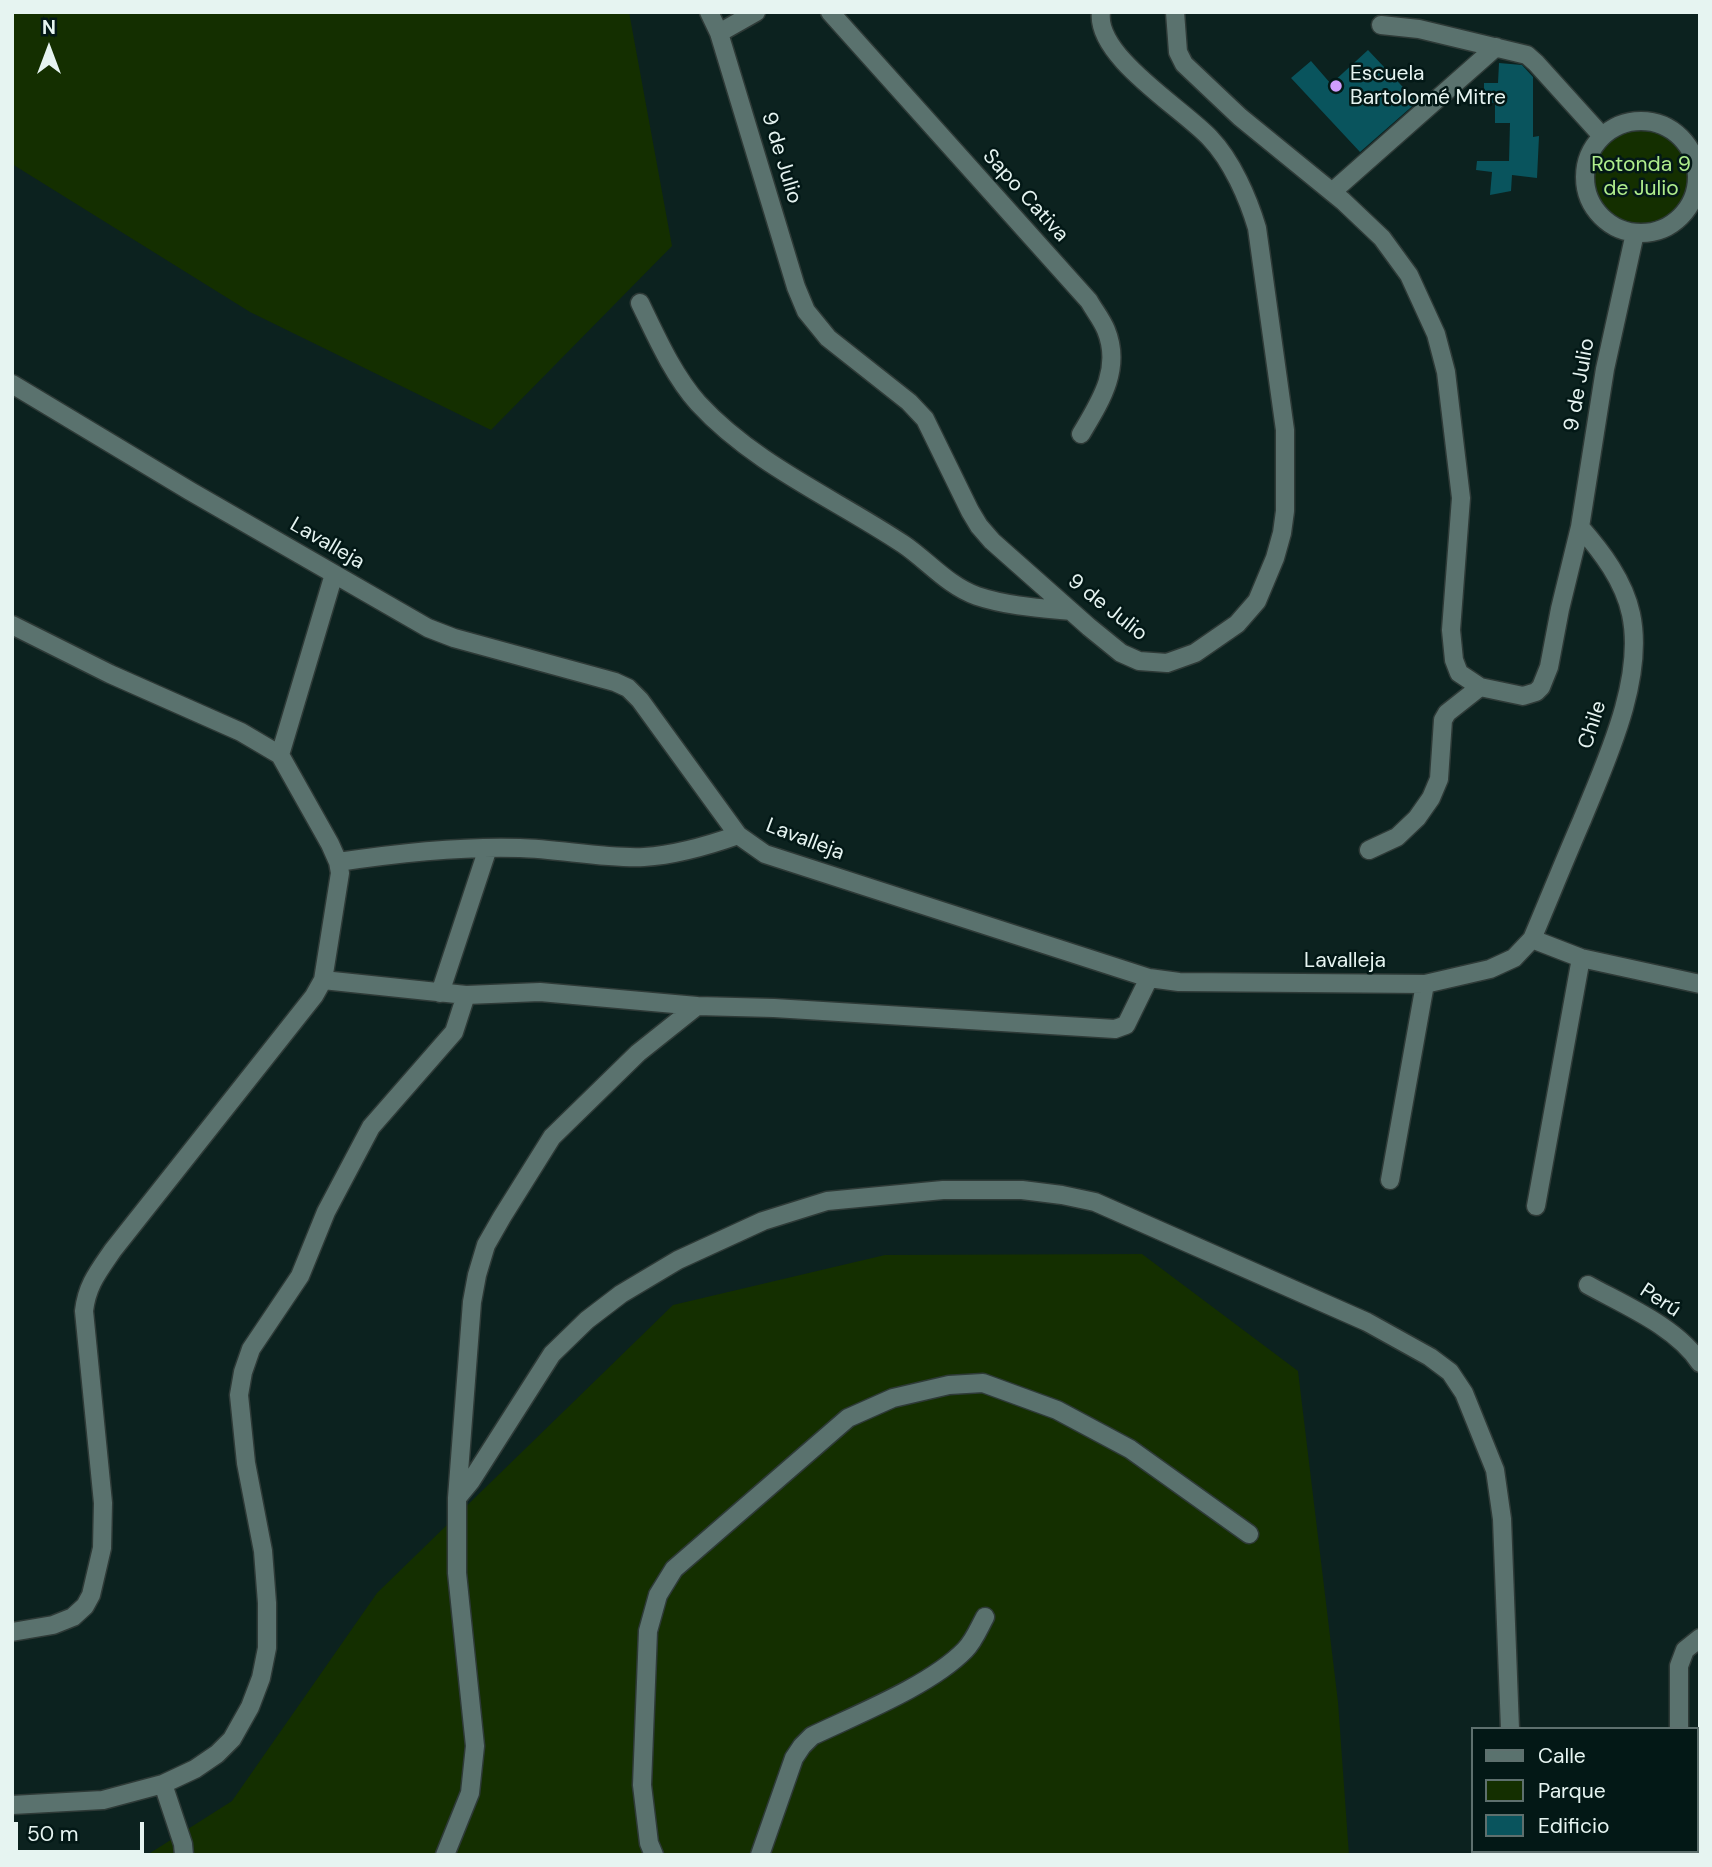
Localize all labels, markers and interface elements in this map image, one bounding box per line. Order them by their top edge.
north arrow [14,14,84,84]
text: N [42,15,56,40]
place label: Escuela Bartolomé Mitre [1350,61,1506,111]
marker: Escuela Bartolomé Mitre [1328,78,1344,94]
street label: 9 de Julio [755,109,807,207]
street label: Sapo Cativa [977,144,1073,248]
park label: Rotonda 9 de Julio [1591,152,1691,202]
street label: 9 de Julio [1559,336,1601,434]
street label: Lavalleja [285,513,369,575]
street label: 9 de Julio [1062,569,1152,647]
street label: Chile [1573,698,1613,752]
street label: Lavalleja [762,814,848,866]
street label: Lavalleja [1304,948,1386,974]
street label: Perú [1635,1279,1685,1323]
legend [1470,1727,1698,1853]
text: Calle [1538,1742,1586,1770]
text: Parque [1538,1777,1606,1805]
scale bar [18,1808,147,1852]
text: Edificio [1538,1812,1609,1840]
text: 50 m [27,1820,78,1848]

